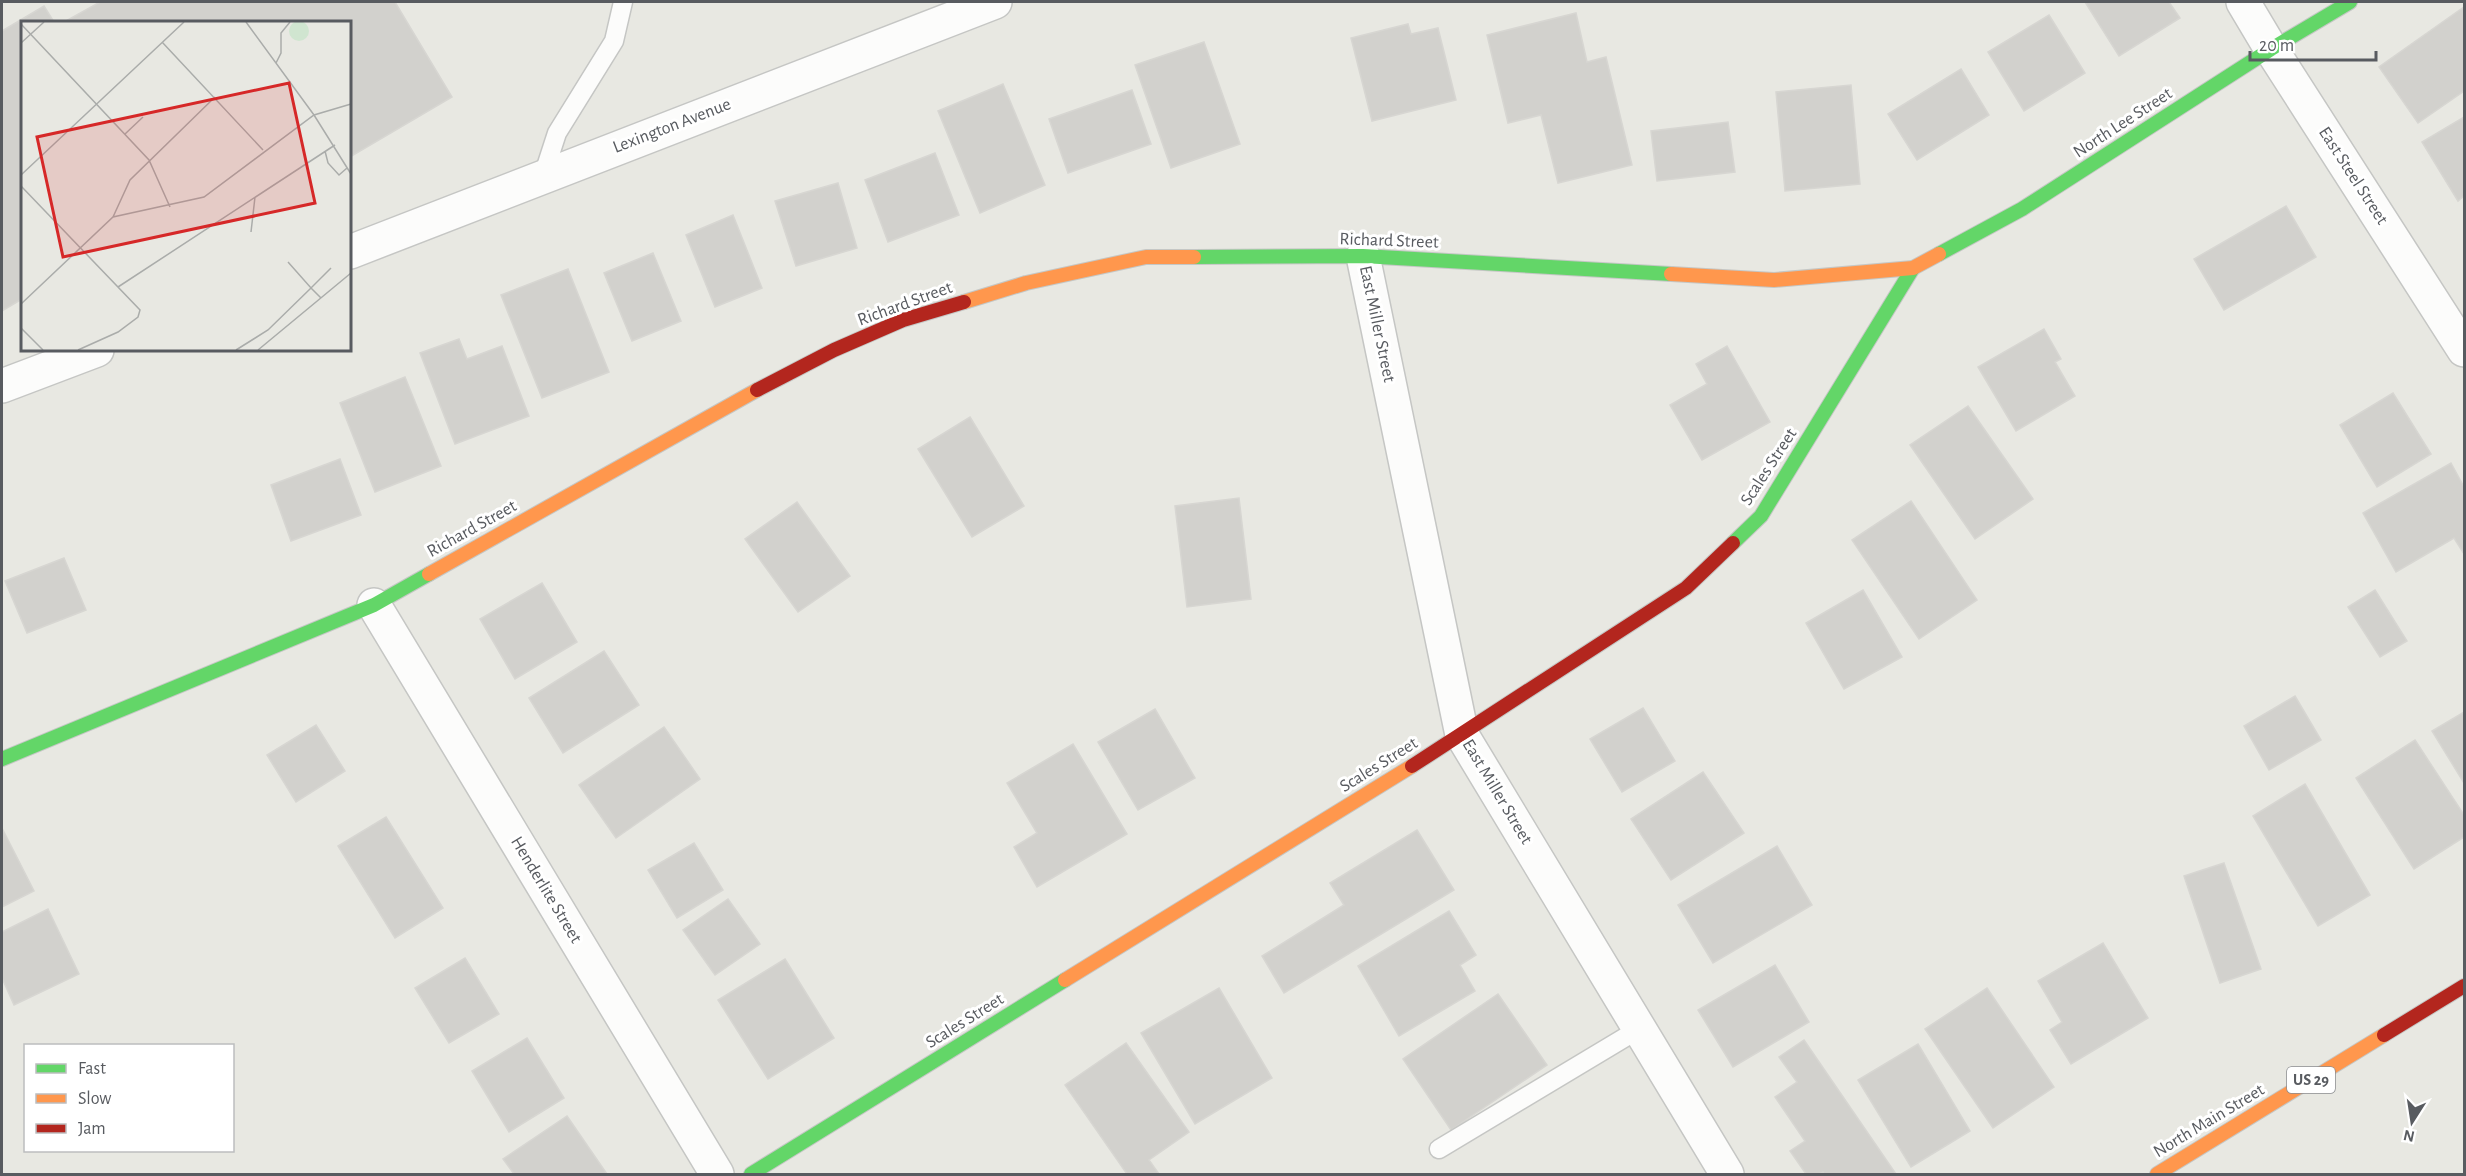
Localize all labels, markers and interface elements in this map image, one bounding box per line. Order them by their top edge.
inset map [21,21,351,351]
scale bar [2250,24,2376,62]
text: 20 m [2259,37,2294,55]
street label: North Lee Street [2070,84,2176,161]
street label: Lexington Avenue [611,95,733,157]
street label: East Steel Street [2315,124,2391,228]
street label: Richard Street [1339,230,1439,252]
street label: East Miller Street [1356,264,1398,384]
street label: Richard Street [855,278,955,329]
street label: Scales Street [1738,425,1801,509]
street label: Richard Street [424,497,520,561]
street label: Scales Street [1337,734,1421,796]
street label: East Miller Street [1459,736,1535,848]
street label: Henderlite Street [507,834,585,947]
street label: Scales Street [923,990,1007,1052]
legend [24,1044,234,1152]
text: Fast [78,1060,106,1078]
road number: US 29 [2287,1067,2335,1093]
street label: North Main Street [2150,1081,2268,1161]
text: Slow [78,1090,111,1108]
north arrow [2382,1092,2442,1152]
text: Jam [78,1120,106,1138]
text: N [2402,1127,2416,1145]

